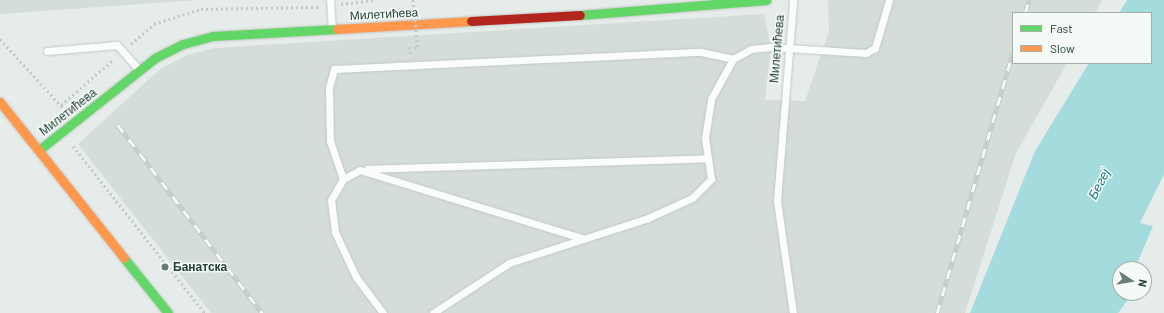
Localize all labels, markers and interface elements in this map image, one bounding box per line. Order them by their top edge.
street label: Милетићева [349,5,419,23]
legend [1012,12,1152,64]
street label: Милетићева [767,14,787,84]
text: Fast [1050,21,1073,35]
text: Slow [1050,41,1075,55]
street label: Милетићева [37,85,99,139]
water label: Бегеј [1085,166,1113,202]
place label: Банатска [173,260,227,274]
north arrow [1112,261,1152,301]
marker: Банатска [160,262,170,272]
text: N [1136,278,1150,288]

